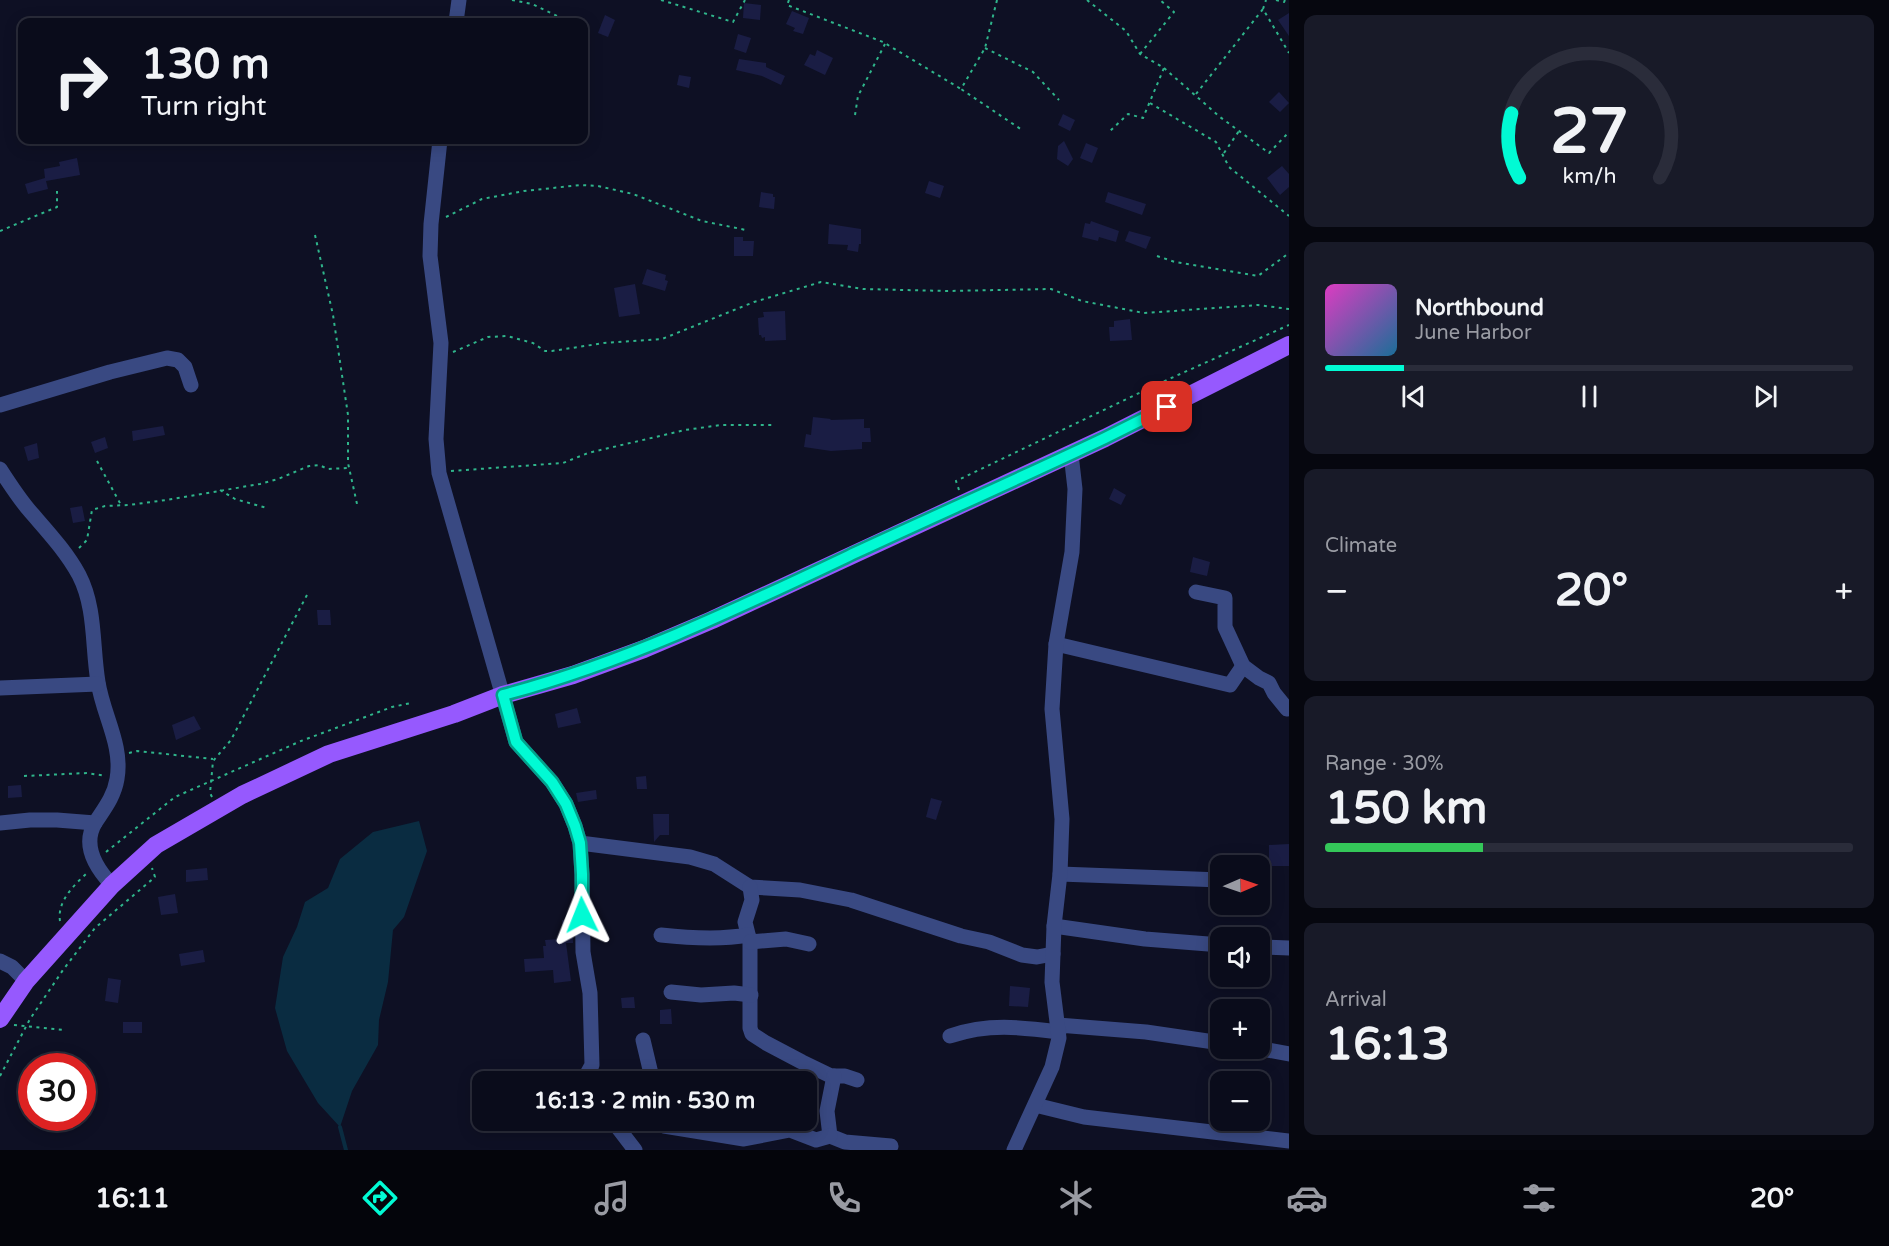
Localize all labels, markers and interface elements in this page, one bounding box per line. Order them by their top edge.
text: 130 m [141,39,270,90]
icon: right [42,42,120,120]
text: Turn right [141,90,267,123]
text: 27 [1550,95,1628,170]
text: km/h [1562,163,1616,189]
text: Northbound [1415,295,1544,321]
text: June Harbor [1415,321,1532,345]
icon: previous [1397,380,1430,413]
icon: pause [1573,380,1606,413]
icon: next [1749,380,1782,413]
pin [1141,381,1192,432]
icon: arrive [1150,390,1183,423]
text: Climate [1325,534,1397,558]
text: 20° [1555,564,1628,618]
text: − [1325,572,1349,611]
text: + [1834,572,1853,611]
text: Range · 30% [1325,752,1444,776]
text: 150 km [1325,782,1487,836]
north arrow [1210,855,1270,915]
map controls [1210,855,1270,1131]
position arrow [550,883,614,947]
button: sound [1210,927,1270,987]
text: Arrival [1325,988,1387,1012]
button: + [1210,999,1270,1059]
text: 16:13 [1325,1018,1450,1072]
speed limit sign: 30 [18,1053,96,1131]
button: − [1210,1071,1270,1131]
text: 16:13 · 2 min · 530 m [534,1088,755,1114]
icon: directions [359,1177,401,1219]
icon: music [591,1177,633,1219]
icon: phone [823,1177,865,1219]
icon: climate [1055,1177,1097,1219]
icon: car [1286,1177,1328,1219]
icon: filters [1518,1177,1560,1219]
text: 16:11 [95,1182,170,1215]
text: 20° [1750,1182,1794,1215]

